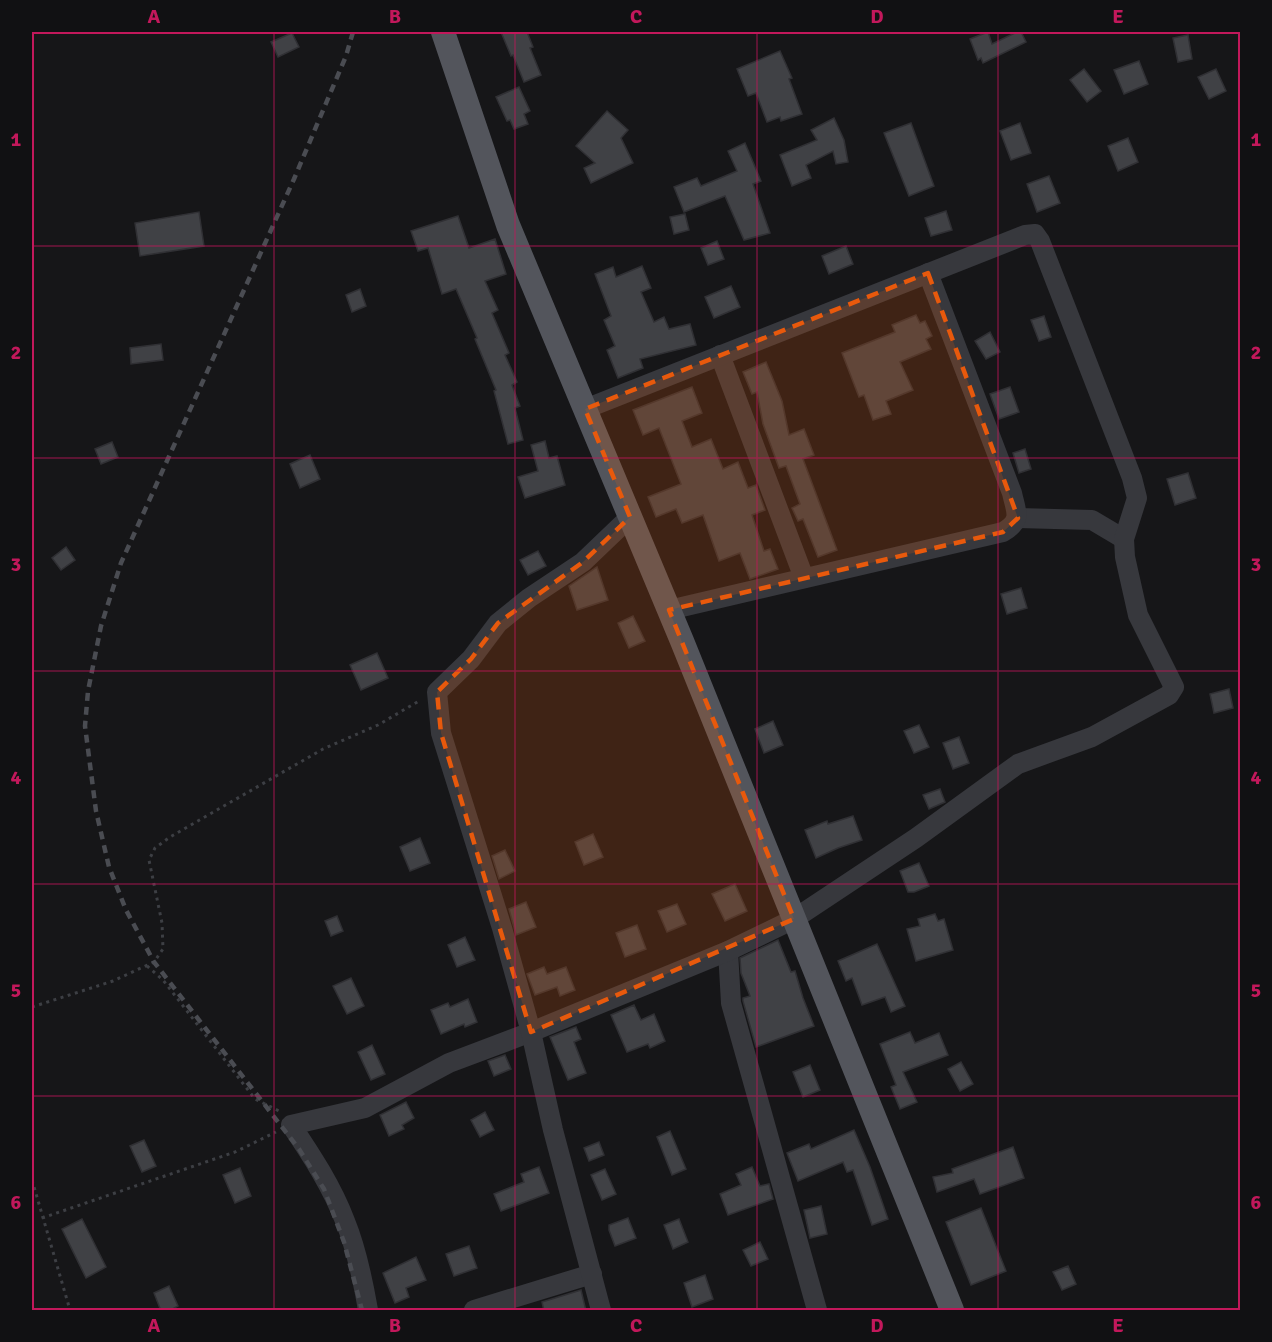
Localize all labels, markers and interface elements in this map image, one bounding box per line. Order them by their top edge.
text: A [148,4,161,29]
text: B [389,4,401,29]
text: C [630,4,642,29]
text: D [870,4,884,29]
text: E [1112,4,1124,29]
text: 1 [11,127,22,152]
text: 1 [1251,127,1262,152]
text: 2 [11,340,21,365]
text: 2 [1251,340,1261,365]
text: 3 [11,552,21,577]
text: 3 [1251,552,1261,577]
text: 4 [11,765,22,790]
text: 4 [1251,765,1262,790]
text: 5 [11,978,21,1003]
text: 5 [1251,978,1261,1003]
text: 6 [11,1190,22,1215]
text: 6 [1251,1190,1262,1215]
text: A [148,1313,161,1338]
text: B [389,1313,401,1338]
text: C [630,1313,642,1338]
text: D [870,1313,884,1338]
text: E [1112,1313,1124,1338]

